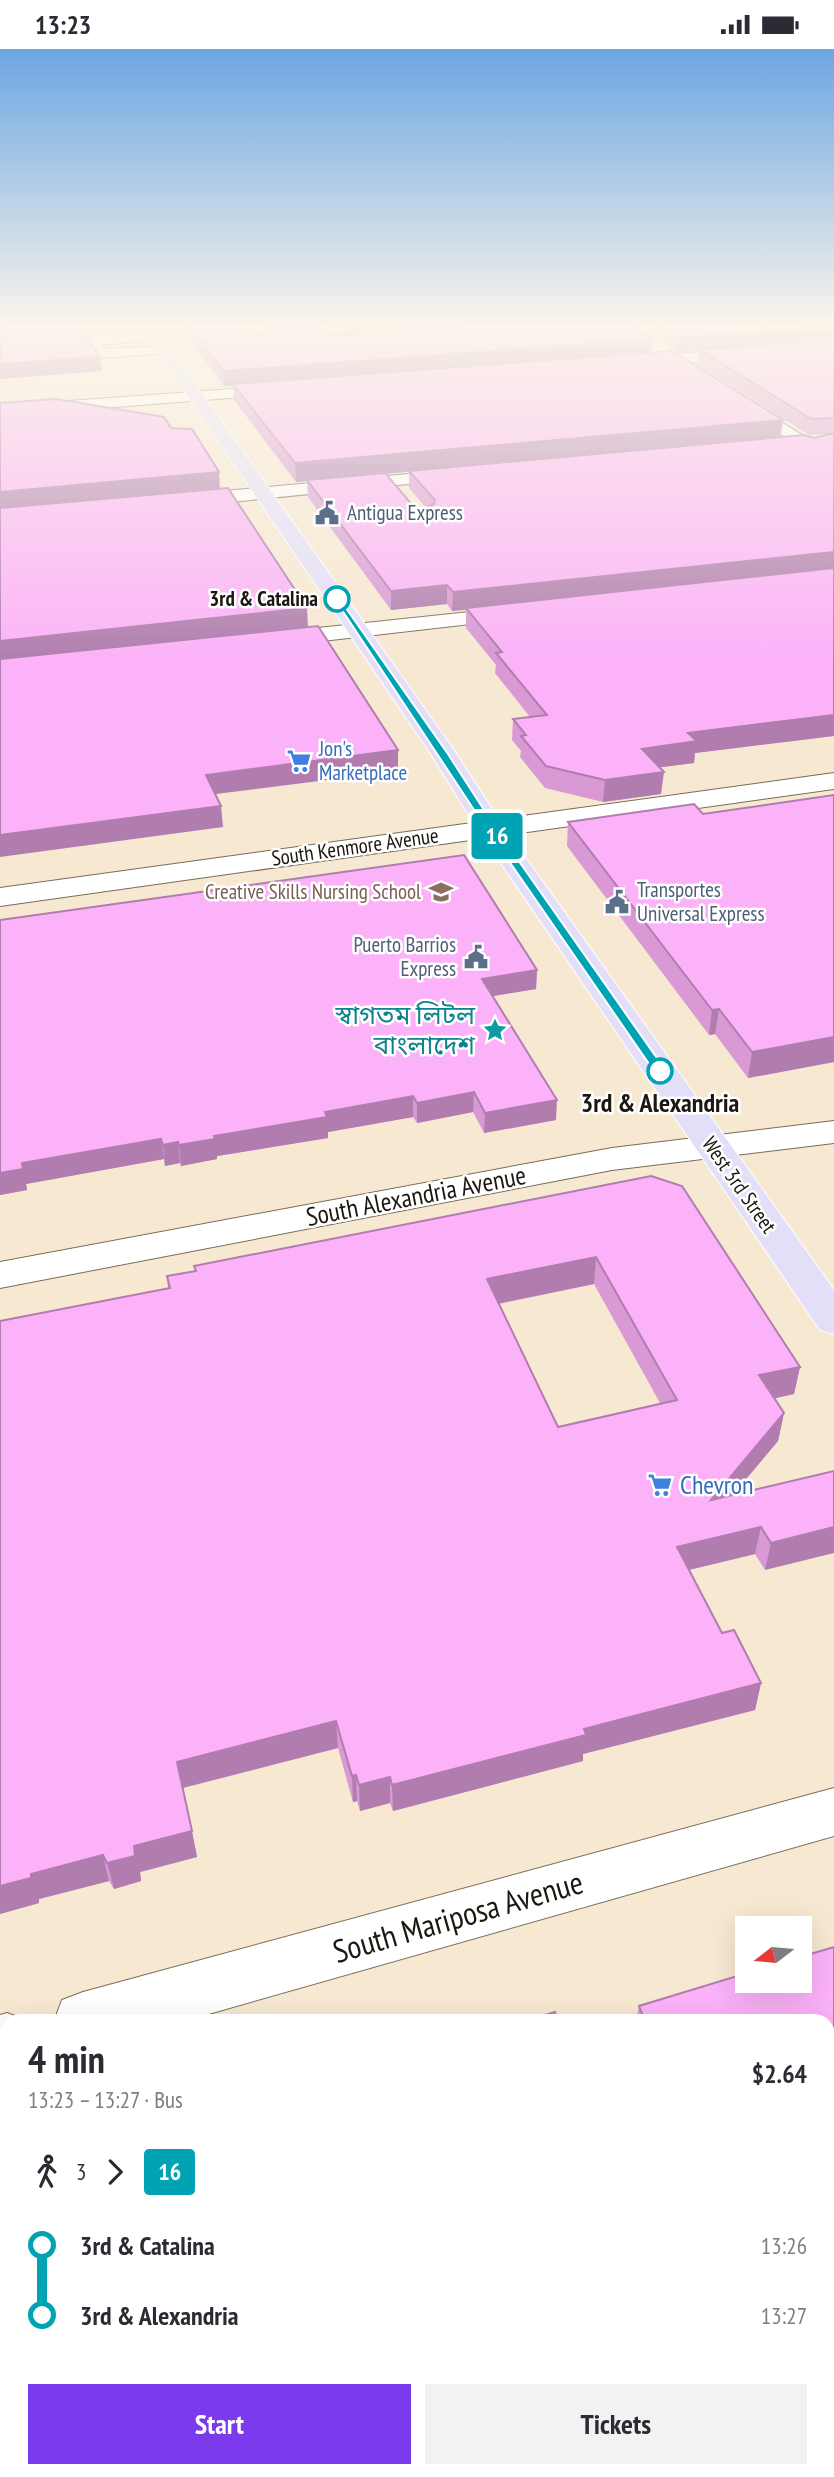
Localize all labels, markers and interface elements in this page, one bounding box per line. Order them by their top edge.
text: 13:23 [35,8,91,41]
public building icon: Antigua Express [313,499,341,527]
place label: Antigua Express [347,499,463,526]
place label: 3rd & Catalina [209,585,318,612]
marker: 3rd & Catalina [324,586,350,612]
place label: Jon's Marketplace [318,735,407,786]
supermarket icon: Jon's Marketplace [285,747,313,775]
line badge: 16 [466,813,528,859]
text: 16 [486,820,508,851]
street label: South Kenmore Avenue [270,821,440,872]
place label: Transportes Universal Express [637,876,765,927]
place label: Creative Skills Nursing School [205,878,421,905]
school or university icon: Creative Skills Nursing School [427,878,455,906]
public building icon: Transportes Universal Express [603,888,631,916]
place label: Puerto Barrios Express [353,931,456,982]
public building icon: Puerto Barrios Express [462,943,490,971]
place label: স্বাগতম লিটল বাংলাদেশ [335,998,476,1061]
place icon: স্বাগতম লিটল বাংলাদেশ [481,1016,509,1044]
marker: 3rd & Alexandria [647,1058,673,1084]
place label: 3rd & Alexandria [581,1086,739,1119]
street label: West 3rd Street [696,1131,783,1238]
street label: South Alexandria Avenue [303,1158,529,1233]
place label: Chevron [680,1468,754,1501]
supermarket icon: Chevron [646,1471,674,1499]
street label: South Mariposa Avenue [328,1860,588,1972]
north arrow [735,1916,812,1993]
map controls [735,1916,812,1993]
text: 4 min [28,2034,105,2083]
text: $2.64 [752,2057,807,2090]
text: 13:23 – 13:27 · Bus [28,2085,183,2114]
icon: walk [28,2153,66,2191]
icon: forward [96,2153,134,2191]
text: 16 [158,2156,181,2187]
text: 3 [76,2157,86,2186]
text: 3rd & Catalina [80,2229,215,2262]
text: 13:26 [761,2231,807,2260]
text: 3rd & Alexandria [80,2299,239,2332]
text: 13:27 [761,2301,807,2330]
button: Start [28,2384,411,2464]
button: Tickets [425,2384,807,2464]

